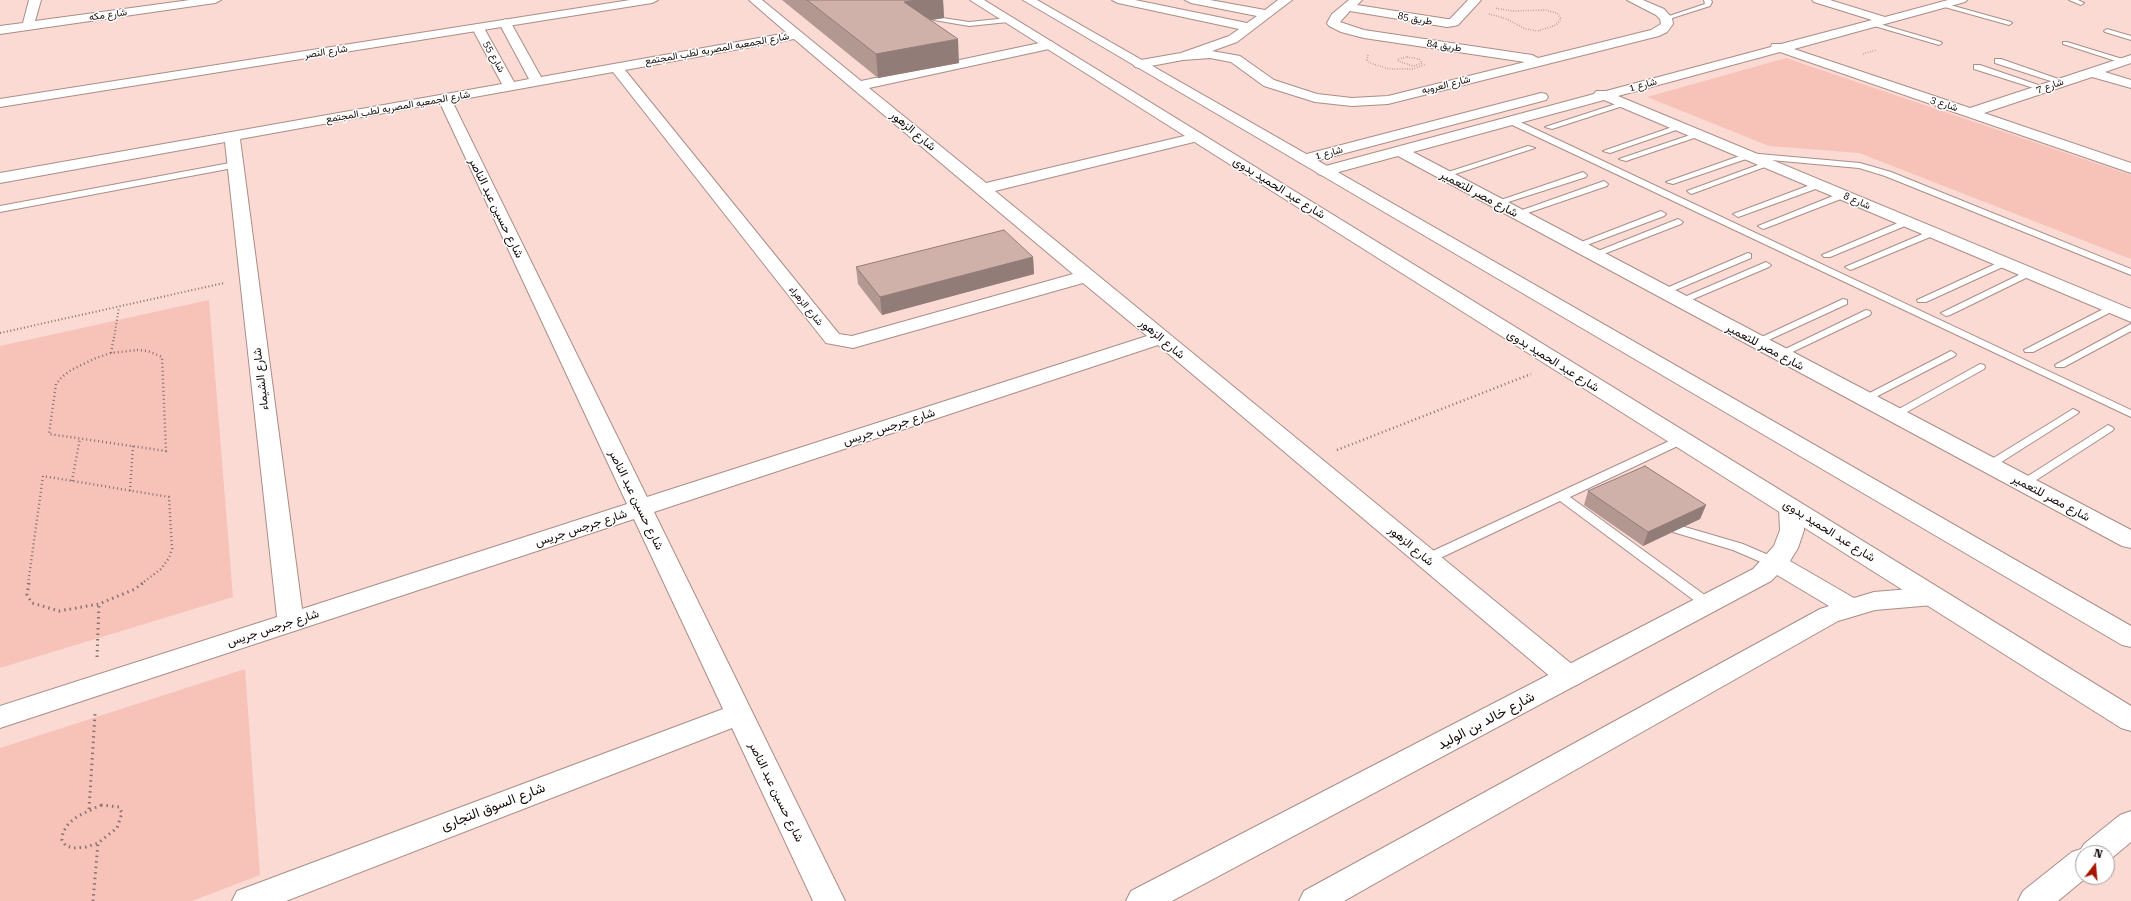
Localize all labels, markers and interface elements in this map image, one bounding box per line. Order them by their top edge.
street label: شارع مكه [88,6,128,24]
street label: طريق 85 [1397,10,1433,28]
street label: شارع الجمعيه المصريه لطب المجتمع [644,30,790,68]
street label: طريق 84 [1426,38,1462,54]
street label: شارع 55 [481,39,507,75]
street label: شارع النصر [303,43,349,61]
street label: شارع العروبه [1420,73,1472,97]
street label: شارع 1 [1628,76,1658,94]
street label: شارع 7 [2035,76,2065,96]
street label: شارع الجمعيه المصريه لطب المجتمع [325,88,471,126]
street label: شارع 3 [1929,94,1959,114]
street label: شارع الزهور [887,108,939,154]
street label: شارع 1 [1314,144,1344,162]
street label: شارع عبد الحميد بدوى [1230,154,1328,222]
street label: شارع حسين عبد الناصر [465,156,527,260]
street label: شارع مصر للتعمير [1438,167,1520,221]
street label: شارع 8 [1842,190,1872,212]
street label: شارع الزهراء [786,284,826,328]
street label: شارع الزهور [1136,316,1188,362]
street label: شارع مصر للتعمير [1724,320,1806,374]
street label: شارع عبد الحميد بدوى [1504,327,1602,395]
street label: شارع الشيماء [250,347,272,411]
street label: شارع جرجس جريس [841,405,937,449]
street label: شارع حسين عبد الناصر [605,448,667,552]
street label: شارع مصر للتعمير [2010,471,2092,525]
street label: شارع عبد الحميد بدوى [1780,497,1878,565]
street label: شارع جرجس جريس [533,506,629,550]
street label: شارع الزهور [1385,523,1437,569]
street label: شارع جرجس جريس [225,606,321,650]
street label: شارع خالد بن الوليد [1435,688,1537,754]
street label: شارع حسين عبد الناصر [745,740,807,844]
street label: شارع السوق التجارى [438,779,548,835]
north arrow [2075,845,2115,885]
text: N [2092,847,2104,861]

